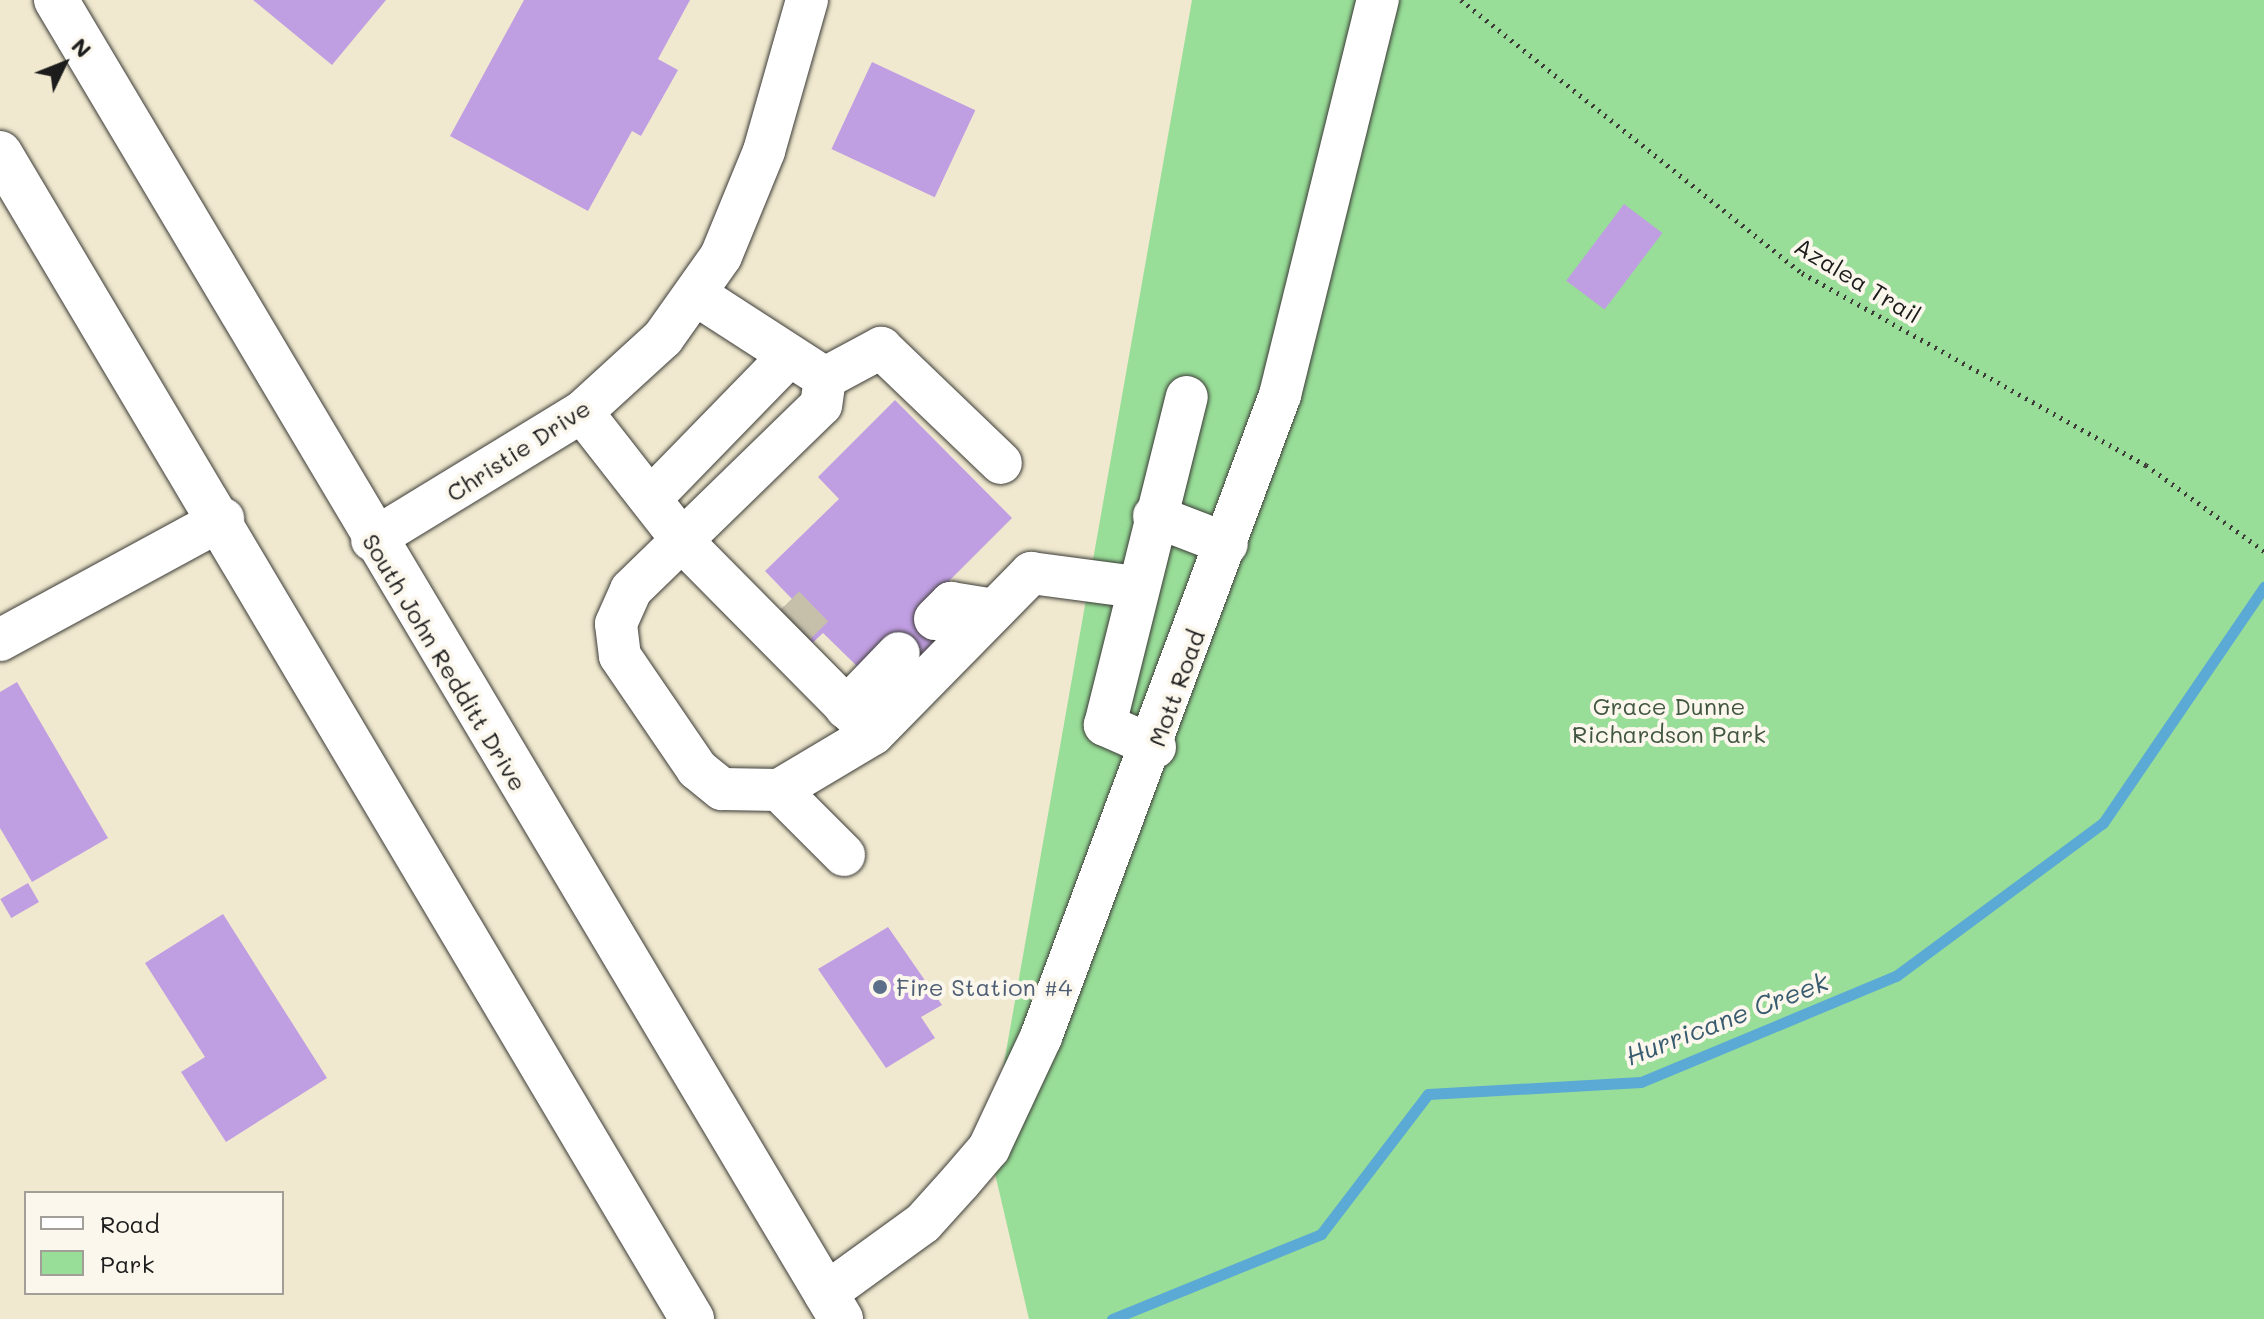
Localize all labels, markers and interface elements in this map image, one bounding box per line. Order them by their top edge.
north arrow [24,24,104,104]
text: N [66,31,98,63]
street label: Azalea Trail [1790,231,1926,329]
street label: Christie Drive [441,393,595,507]
street label: South John Redditt Drive [357,528,533,796]
street label: Mott Road [1142,626,1210,750]
park label: Grace Dunne Richardson Park [1572,692,1766,748]
water label: Hurricane Creek [1621,966,1833,1072]
place label: Fire Station #4 [896,973,1072,1001]
marker: Fire Station #4 [871,978,889,996]
legend [24,1191,284,1295]
text: Road [100,1208,160,1239]
text: Park [100,1248,154,1279]

